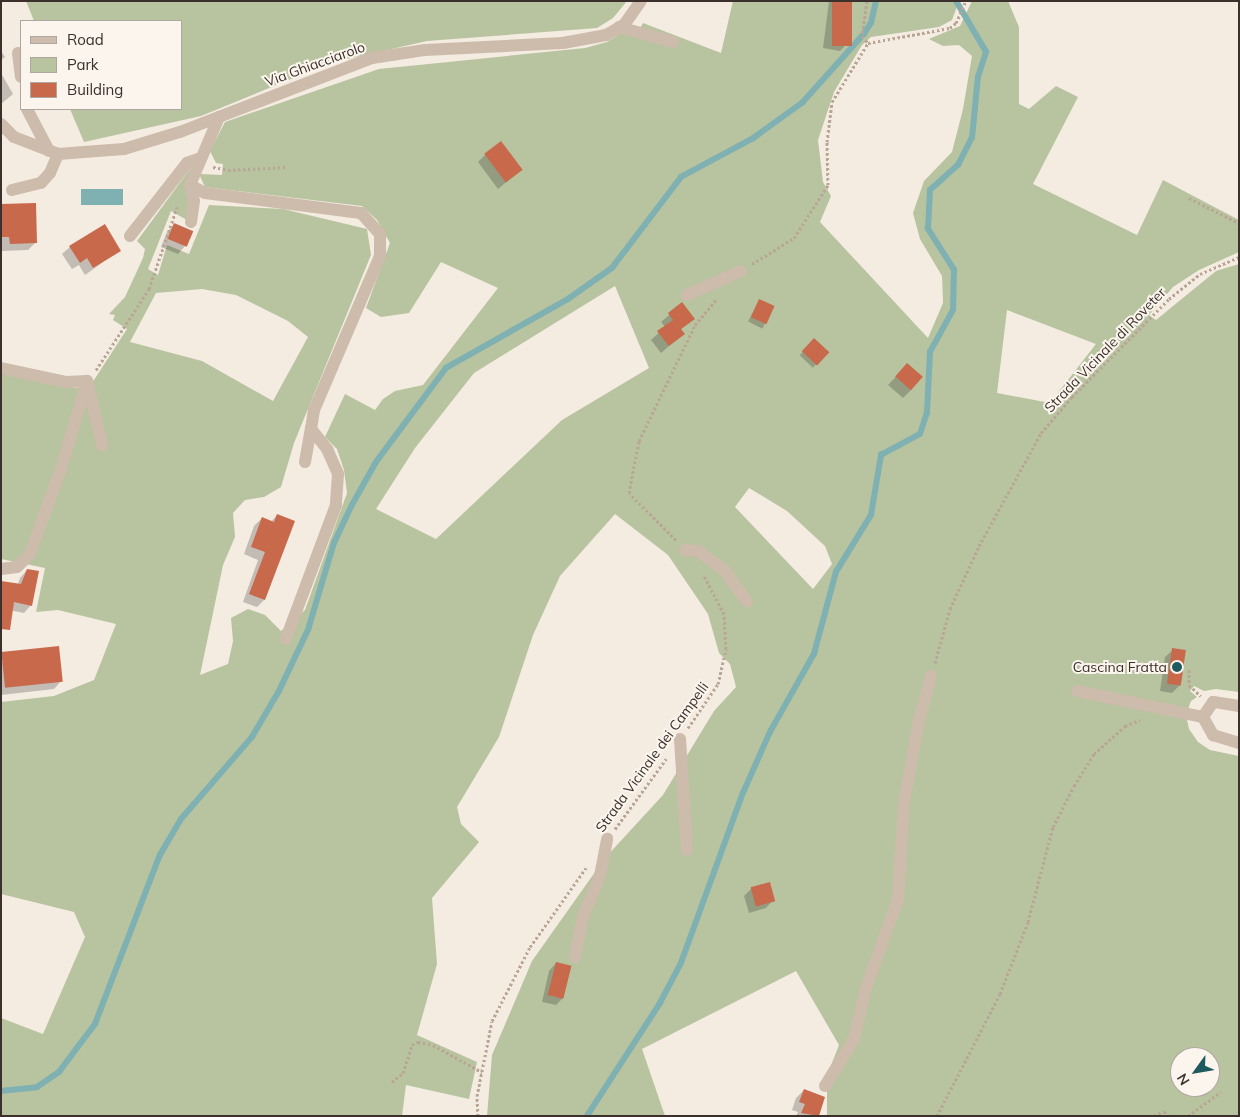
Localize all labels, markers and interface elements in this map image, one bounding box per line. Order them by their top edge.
legend [20,20,182,110]
text: Road [67,30,104,49]
street label: Via Ghiacciarolo [263,38,367,90]
text: Park [67,55,99,74]
text: Building [67,80,123,99]
street label: Strada Vicinale di Roveter [1041,284,1169,416]
place label: Cascina Fratta [1073,659,1167,675]
marker: Cascina Fratta [1171,661,1183,673]
street label: Strada Vicinale dei Campelli [592,679,712,835]
north arrow [1170,1047,1220,1097]
text: N [1173,1070,1194,1089]

